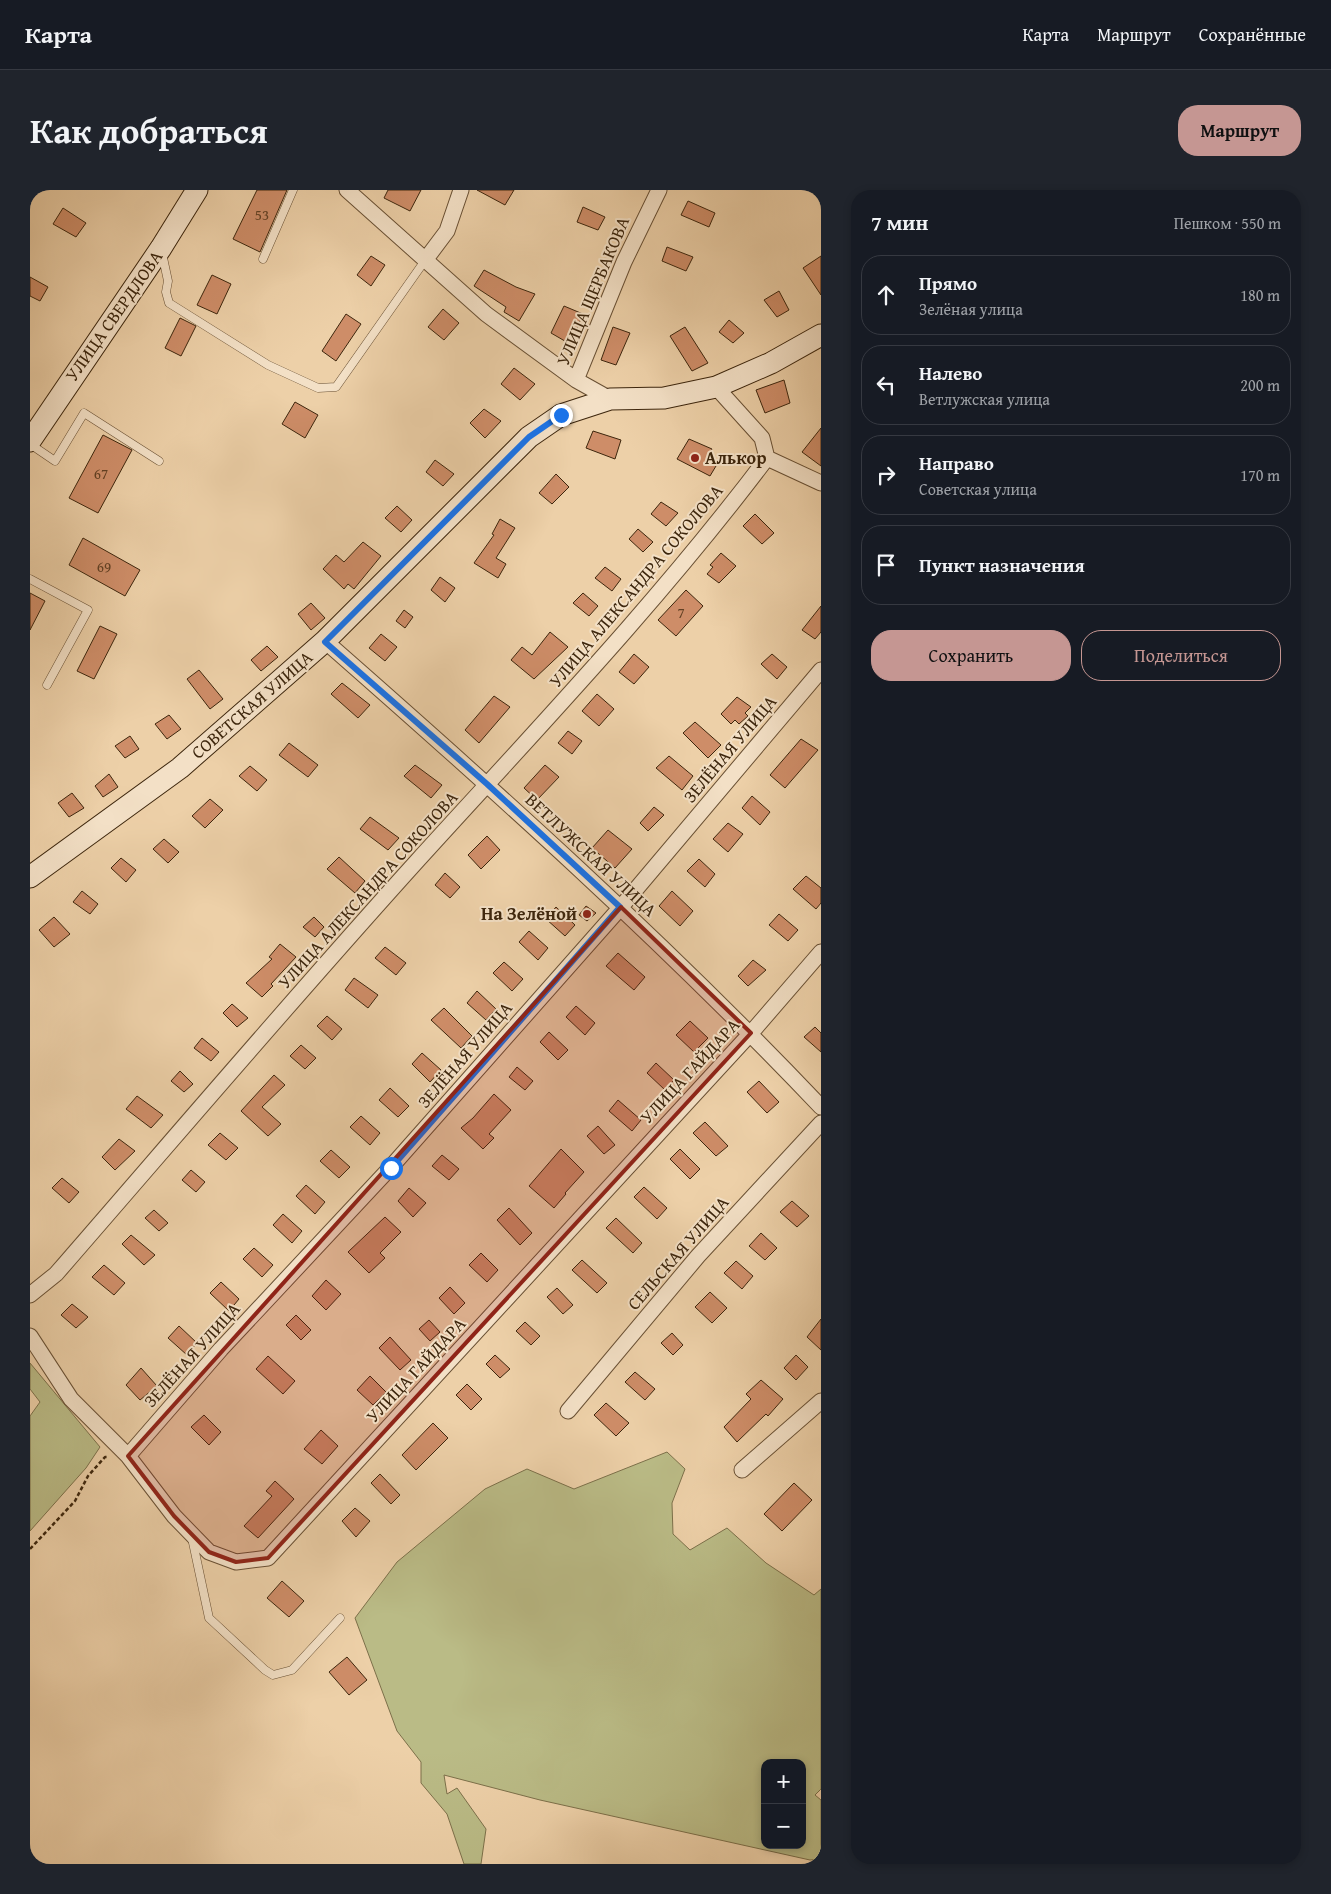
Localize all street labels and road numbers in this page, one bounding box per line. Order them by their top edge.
street label: УЛИЦА ЩЕРБАКОВА [549,212,636,369]
street label: УЛИЦА СВЕРДЛОВА [58,245,169,387]
street label: УЛИЦА АЛЕКСАНДРА СОКОЛОВА [542,478,729,693]
street label: СОВЕТСКАЯ УЛИЦА [185,644,318,765]
street label: ЗЕЛЁНАЯ УЛИЦА [676,689,783,808]
street label: УЛИЦА АЛЕКСАНДРА СОКОЛОВА [271,785,464,995]
street label: ВЕТЛУЖСКАЯ УЛИЦА [520,786,663,923]
street label: ЗЕЛЁНАЯ УЛИЦА [411,995,519,1114]
street label: УЛИЦА ГАЙДАРА [633,1012,746,1130]
street label: СЕЛЬСКАЯ УЛИЦА [620,1190,735,1316]
street label: ЗЕЛЁНАЯ УЛИЦА [137,1296,246,1413]
street label: УЛИЦА ГАЙДАРА [359,1311,472,1429]

